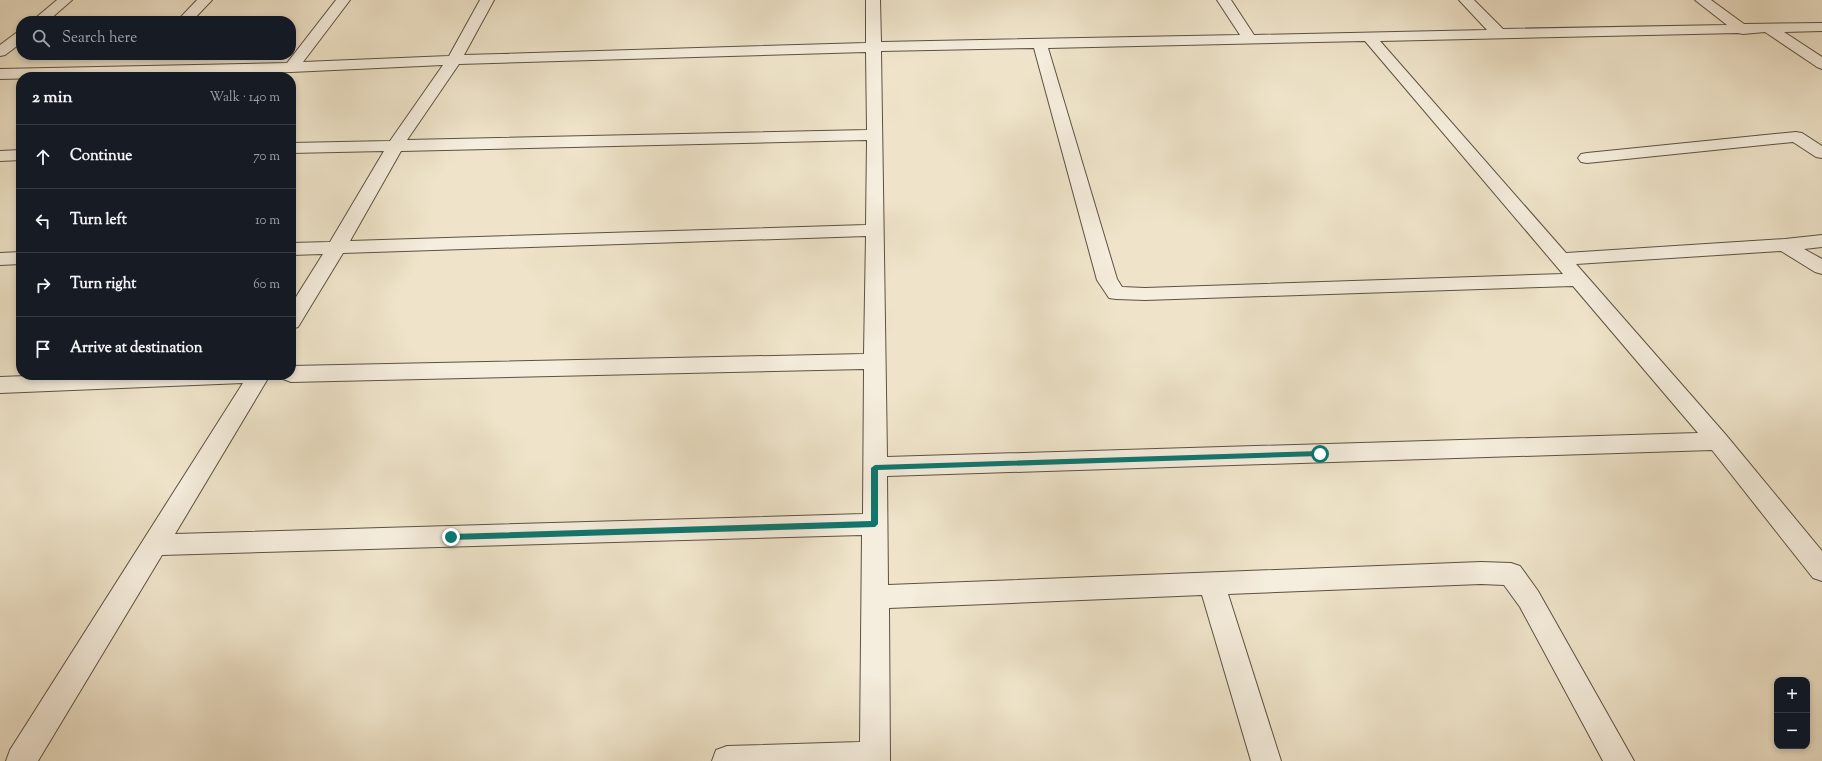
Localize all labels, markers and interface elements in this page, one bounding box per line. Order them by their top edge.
search box [16,16,296,60]
icon: search [30,27,52,49]
text: Search here [62,28,137,49]
text: 2 min [32,86,73,110]
text: Walk · 140 m [209,89,280,107]
icon: ahead [32,146,54,168]
text: Continue [70,146,132,167]
text: 70 m [253,148,280,166]
icon: left [32,210,54,232]
text: Turn left [70,210,127,231]
text: 10 m [255,212,280,230]
icon: right [32,274,54,296]
text: Turn right [70,274,136,295]
text: 60 m [253,276,280,294]
icon: arrive [32,338,54,360]
text: Arrive at destination [70,338,203,359]
route start [1311,445,1329,463]
route end [442,528,460,546]
map controls [1774,677,1810,749]
button: + [1774,677,1810,713]
button: − [1774,713,1810,749]

